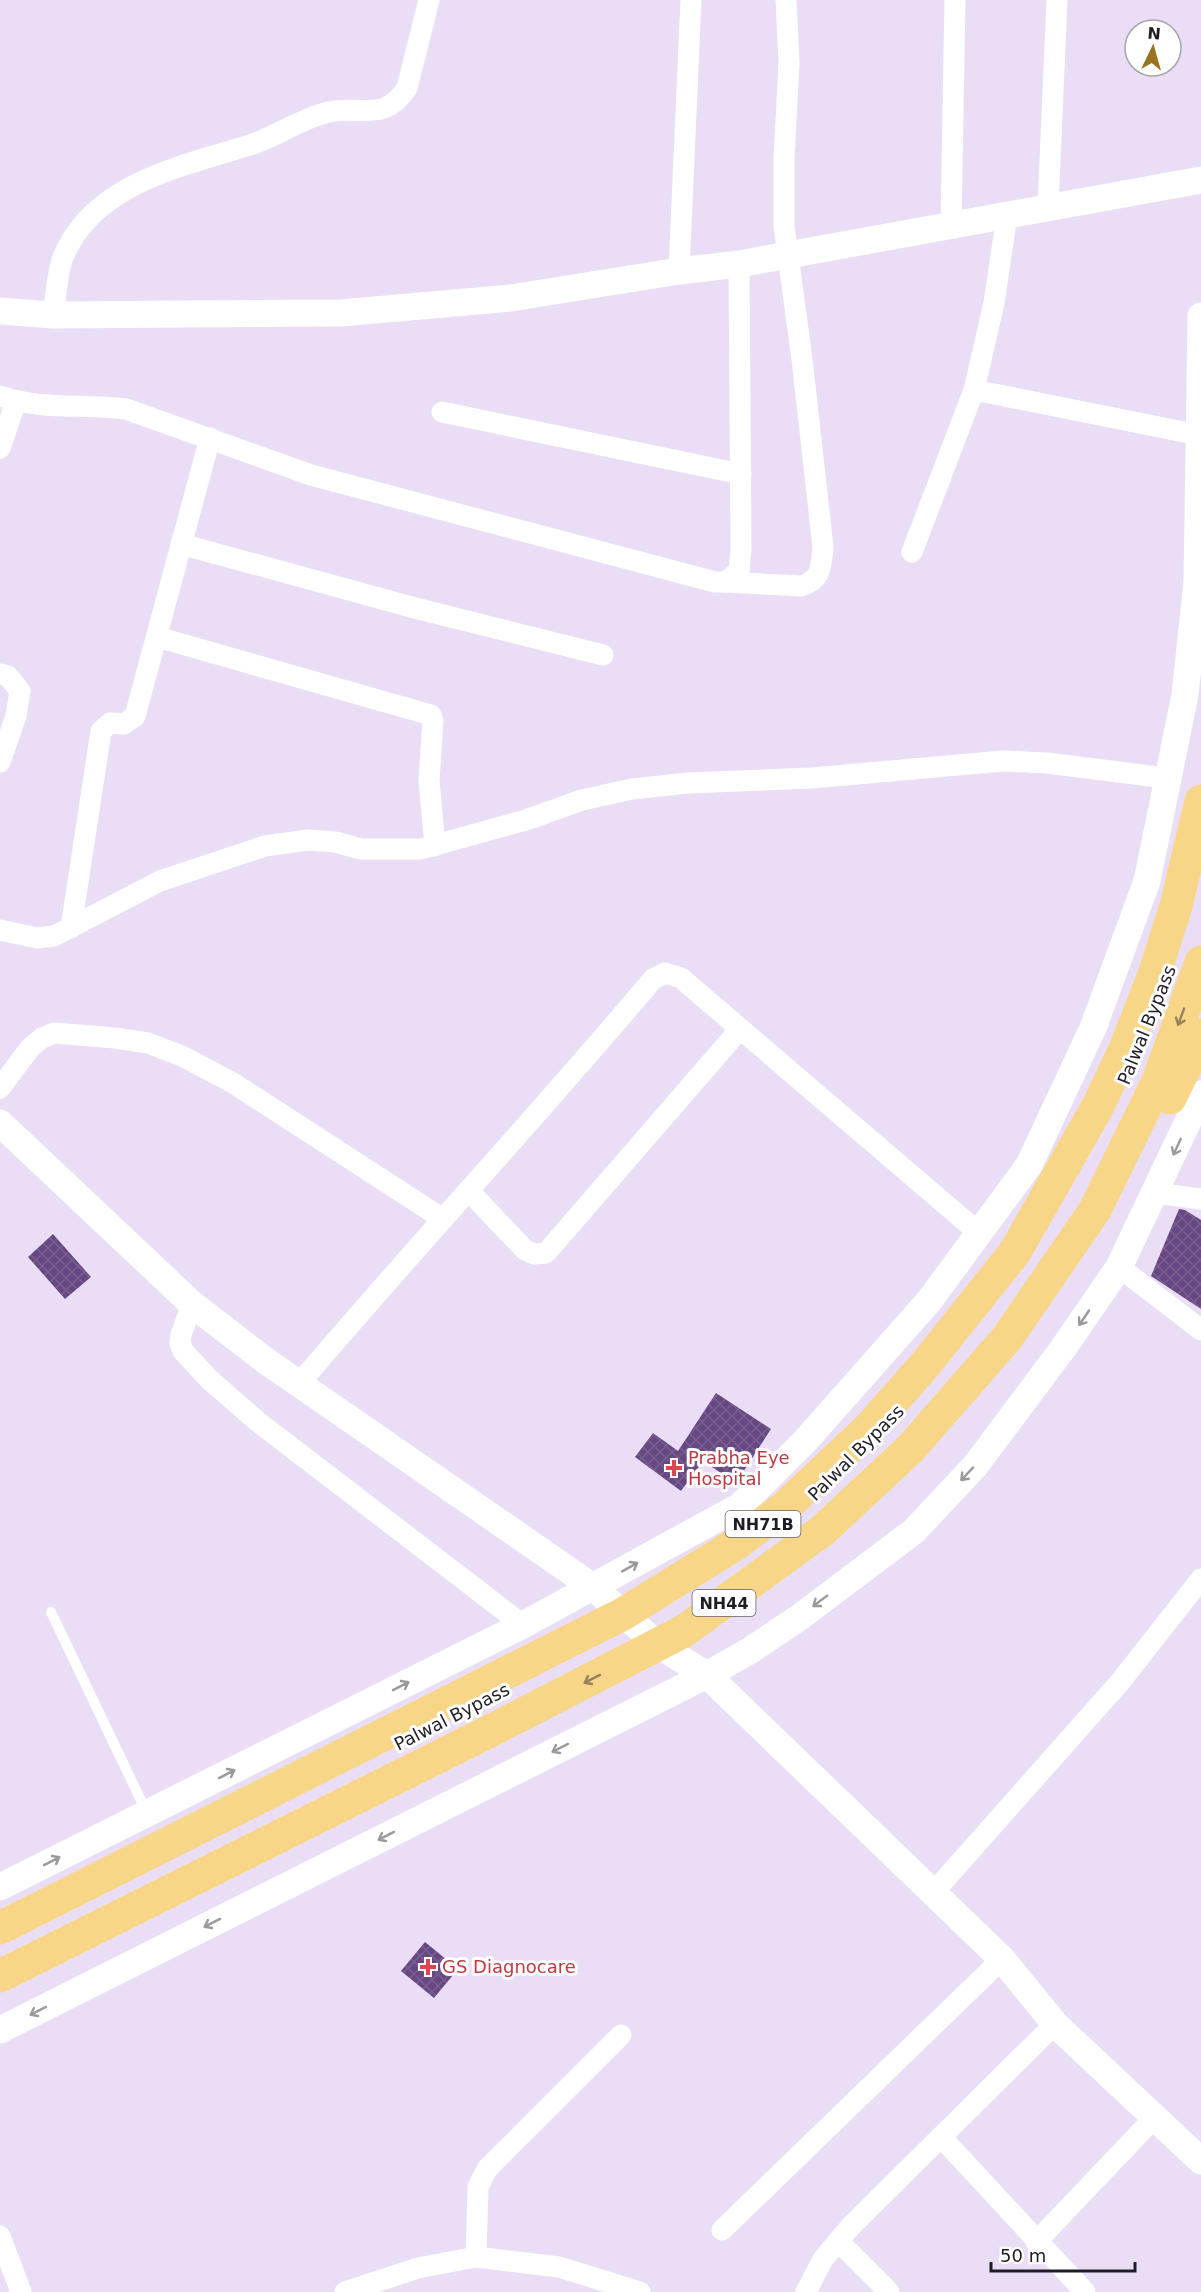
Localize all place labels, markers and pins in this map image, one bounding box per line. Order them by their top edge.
place label: Prabha Eye Hospital [688,1447,790,1489]
marker: Prabha Eye Hospital [665,1459,683,1477]
place label: GS Diagnocare [442,1956,576,1977]
marker: GS Diagnocare [419,1958,437,1976]

